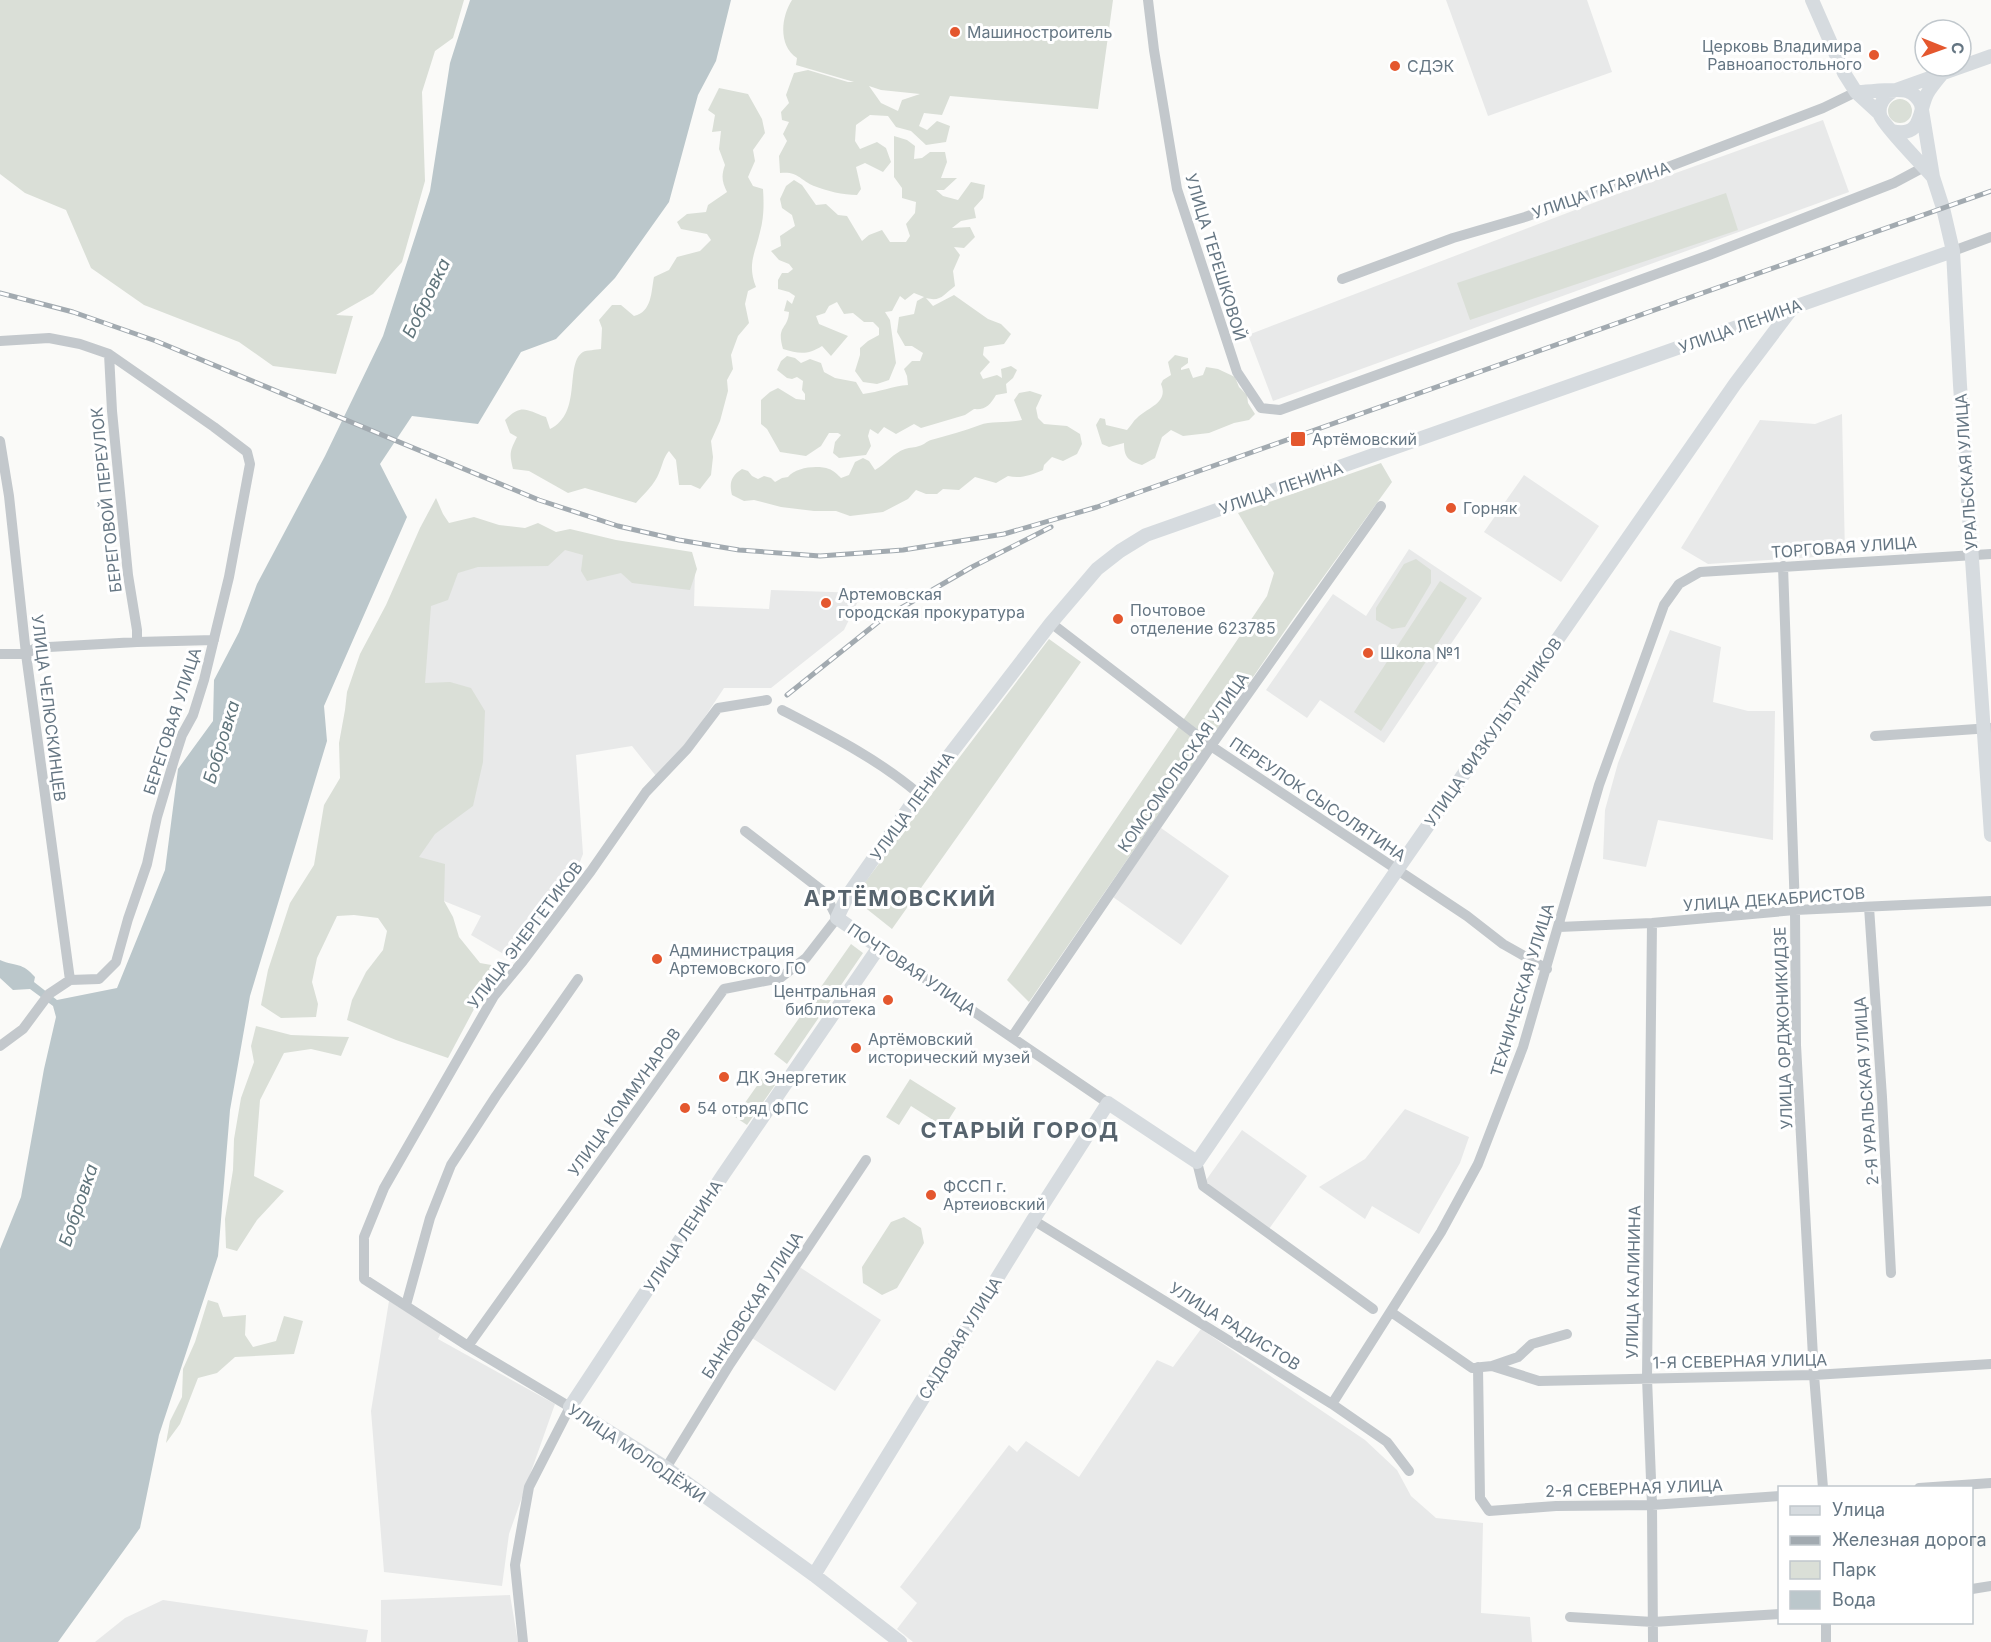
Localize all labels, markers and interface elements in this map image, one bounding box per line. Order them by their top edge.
north arrow [1913,18,1973,78]
place label: Машиностроитель [967,22,1113,42]
marker: Машиностроитель [948,25,962,39]
place label: Церковь Владимира Равноапостольного [1702,36,1862,74]
text: С [1948,42,1968,55]
marker: Церковь Владимира Равноапостольного [1867,48,1881,62]
place label: СДЭК [1407,56,1454,76]
marker: СДЭК [1388,59,1402,73]
street label: УЛИЦА ГАГАРИНА [1530,157,1672,223]
street label: УЛИЦА ТЕРЕШКОВОЙ [1181,171,1251,343]
water label: Бобровка [398,255,454,341]
street label: УЛИЦА ЛЕНИНА [1676,294,1804,358]
street label: УРАЛЬСКАЯ УЛИЦА [1951,393,1981,551]
street label: БЕРЕГОВОЙ ПЕРЕУЛОК [86,406,126,594]
place label: Артёмовский [1312,429,1417,449]
marker: Артёмовский [1289,430,1307,448]
street label: УЛИЦА ЛЕНИНА [1216,457,1346,519]
place label: Горняк [1463,498,1518,518]
marker: Горняк [1444,501,1458,515]
street label: ТОРГОВАЯ УЛИЦА [1770,532,1918,562]
place label: Артемовская городская прокуратура [838,584,1025,622]
marker: Артемовская городская прокуратура [819,596,833,610]
place label: Почтовое отделение 623785 [1130,600,1276,638]
marker: Почтовое отделение 623785 [1111,612,1125,626]
street label: УЛИЦА ЧЕЛЮСКИНЦЕВ [28,613,70,803]
street label: УЛИЦА ФИЗКУЛЬТУРНИКОВ [1420,634,1566,830]
place label: Школа №1 [1380,643,1460,663]
street label: БЕРЕГОВАЯ УЛИЦА [139,645,205,797]
marker: Школа №1 [1361,646,1375,660]
street label: КОМСОМОЛЬСКАЯ УЛИЦА [1113,668,1253,856]
water label: Бобровка [198,698,244,786]
street label: ПЕРЕУЛОК СЫСОЛЯТИНА [1226,733,1410,865]
street label: УЛИЦА ЛЕНИНА [866,748,958,864]
street label: УЛИЦА ЭНЕРГЕТИКОВ [463,858,587,1012]
street label: УЛИЦА ДЕКАБРИСТОВ [1682,883,1866,915]
district label: АРТЁМОВСКИЙ [804,885,996,911]
street label: ТЕХНИЧЕСКАЯ УЛИЦА [1486,901,1558,1079]
street label: ПОЧТОВАЯ УЛИЦА [844,919,980,1019]
street label: УЛИЦА ОРДЖОНИКИДЗЕ [1769,926,1797,1130]
place label: Администрация Артемовского ГО [669,940,806,978]
marker: Администрация Артемовского ГО [650,952,664,966]
place label: Центральная библиотека [774,981,876,1019]
marker: Центральная библиотека [881,993,895,1007]
street label: 2-Я УРАЛЬСКАЯ УЛИЦА [1849,996,1883,1186]
street label: УЛИЦА КОММУНАРОВ [563,1024,685,1180]
place label: Артёмовский исторический музей [868,1029,1030,1067]
marker: Артёмовский исторический музей [849,1041,863,1055]
place label: ДК Энергетик [736,1067,847,1087]
marker: ДК Энергетик [717,1070,731,1084]
place label: 54 отряд ФПС [697,1098,809,1118]
marker: 54 отряд ФПС [678,1101,692,1115]
district label: СТАРЫЙ ГОРОД [920,1117,1120,1143]
water label: Бобровка [54,1161,102,1249]
street label: УЛИЦА ЛЕНИНА [639,1176,727,1296]
place label: ФССП г. Артеиовский [943,1176,1045,1214]
marker: ФССП г. Артеиовский [924,1188,938,1202]
street label: УЛИЦА КАЛИНИНА [1622,1205,1644,1359]
street label: БАНКОВСКАЯ УЛИЦА [697,1228,807,1382]
street label: САДОВАЯ УЛИЦА [914,1273,1006,1403]
street label: УЛИЦА РАДИСТОВ [1166,1278,1304,1374]
street label: 1-Я СЕВЕРНАЯ УЛИЦА [1653,1349,1827,1373]
street label: УЛИЦА МОЛОДЁЖИ [564,1399,710,1507]
street label: 2-Я СЕВЕРНАЯ УЛИЦА [1545,1475,1723,1501]
legend [1778,1486,1973,1624]
text: Улица [1832,1499,1885,1520]
text: Железная дорога [1832,1529,1987,1550]
text: Парк [1832,1559,1877,1580]
text: Вода [1832,1589,1876,1610]

